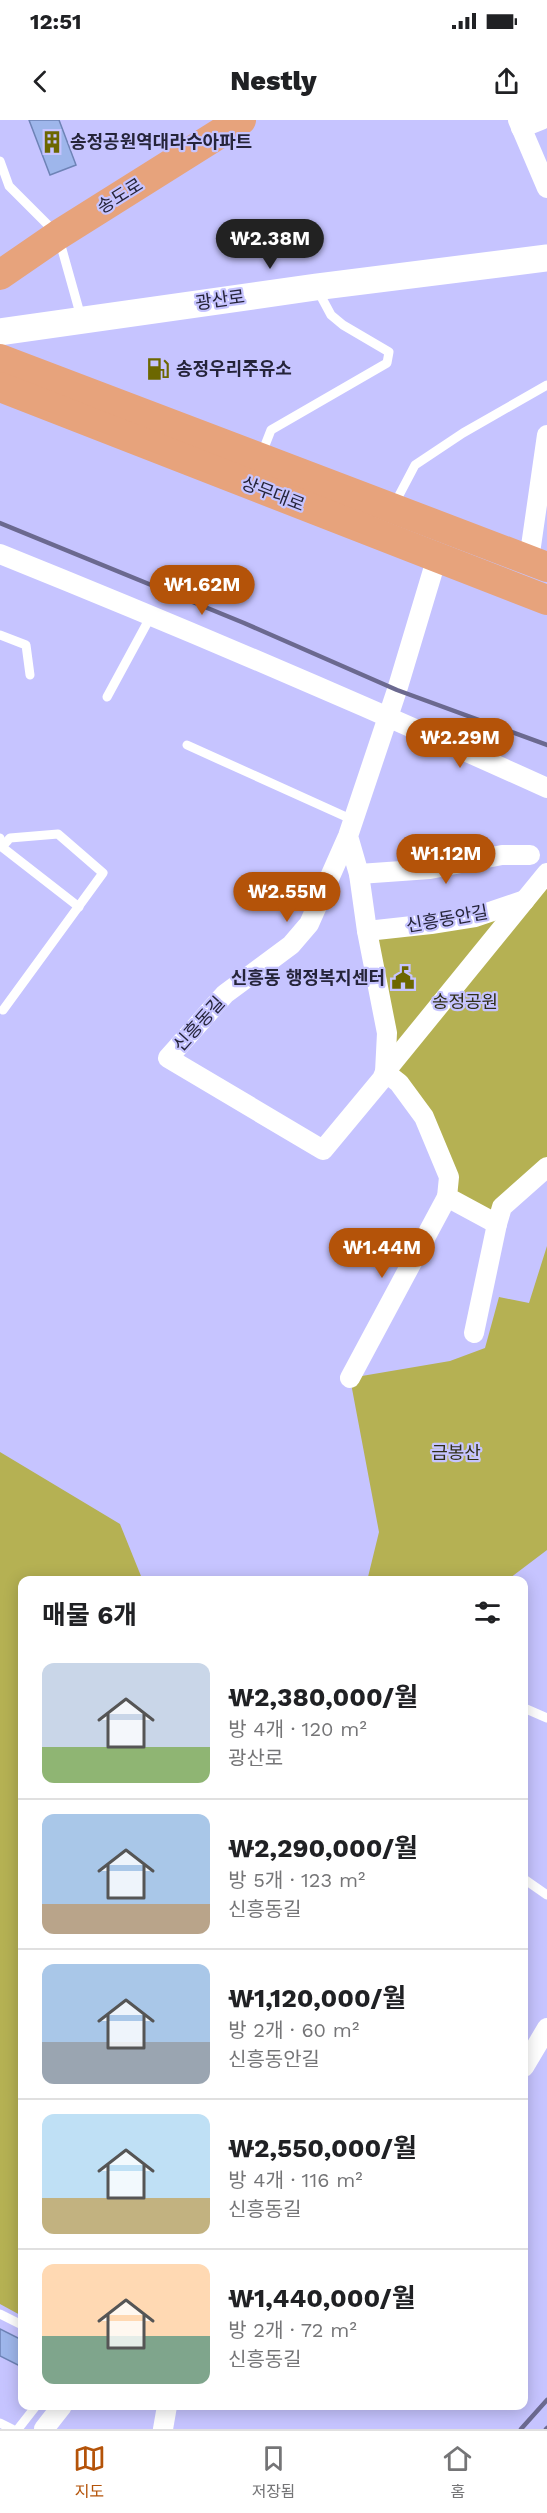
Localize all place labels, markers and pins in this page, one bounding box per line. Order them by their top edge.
building icon: 송정공원역대라수아파트 [39,129,65,155]
place label: 송정공원역대라수아파트 [70,131,252,152]
pin: ₩2.38M [221,219,319,270]
fuel station icon: 송정우리주유소 [145,356,171,382]
place label: 송정우리주유소 [176,358,292,379]
pin: ₩1.62M [153,565,251,616]
pin: ₩2.29M [411,718,509,769]
pin: ₩1.12M [397,834,495,885]
pin: ₩2.55M [238,872,336,923]
public building icon: 신흥동 행정복지센터 [390,965,416,991]
place label: 신흥동 행정복지센터 [231,967,385,988]
pin: ₩1.44M [333,1228,431,1279]

